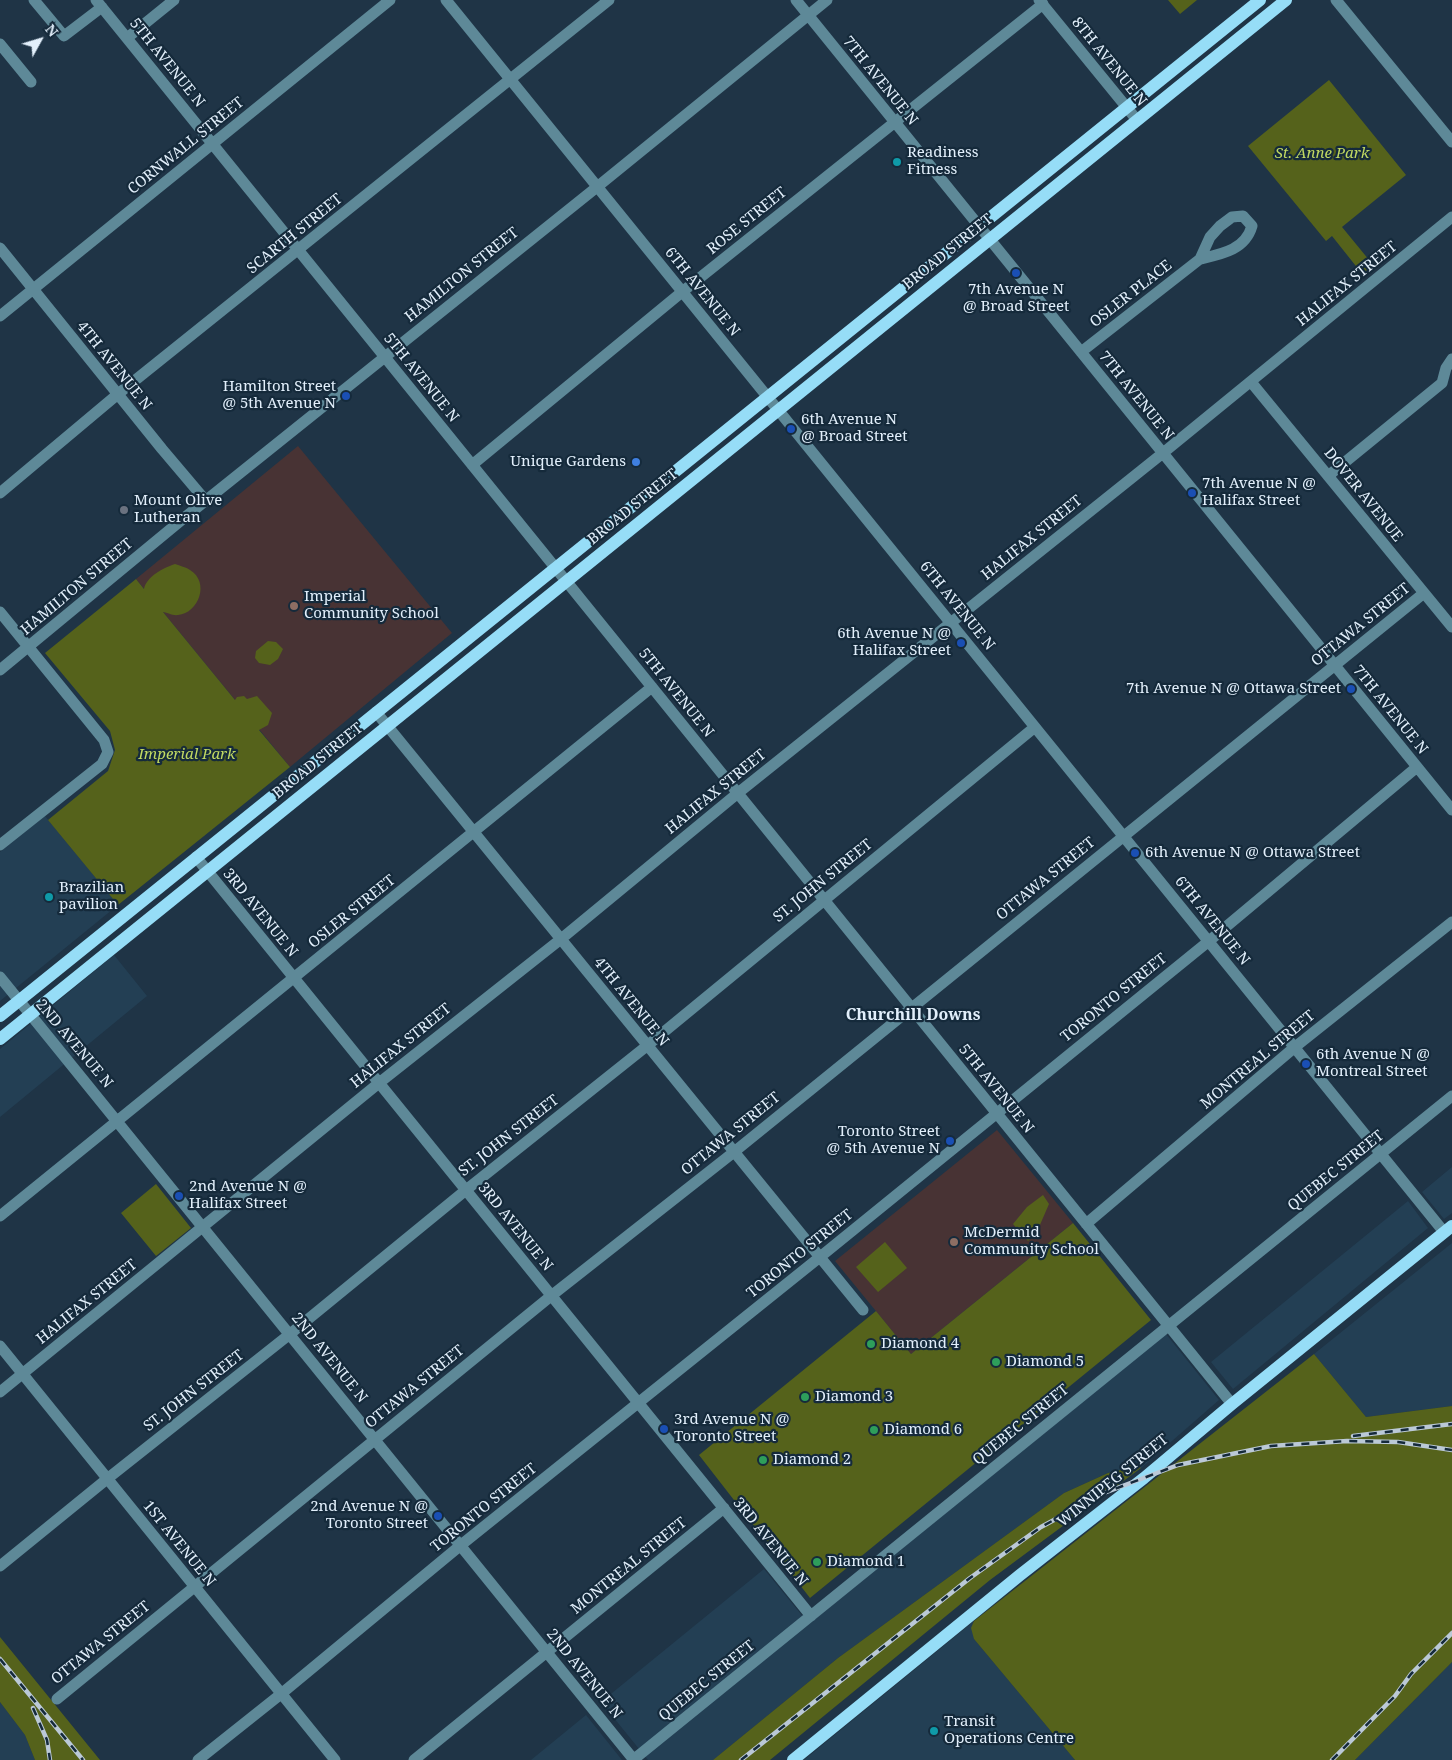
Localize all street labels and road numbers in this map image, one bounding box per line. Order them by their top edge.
street label: 8TH AVENUE N [1068,14,1150,110]
street label: 5TH AVENUE N [126,15,208,111]
street label: 7TH AVENUE N [839,33,921,129]
street label: CORNWALL STREET [124,94,248,198]
street label: ROSE STREET [704,184,790,258]
street label: SCARTH STREET [244,190,346,278]
street label: BROAD STREET [899,210,997,294]
street label: HAMILTON STREET [402,224,522,326]
street label: HALIFAX STREET [1293,238,1401,330]
street label: 6TH AVENUE N [661,244,743,340]
street label: OSLER PLACE [1086,256,1176,332]
street label: 4TH AVENUE N [73,318,155,414]
street label: 5TH AVENUE N [380,330,462,426]
street label: 7TH AVENUE N [1095,348,1177,444]
street label: DOVER AVENUE [1320,445,1406,545]
street label: BROAD STREET [584,465,682,549]
street label: HALIFAX STREET [978,492,1086,584]
street label: HAMILTON STREET [17,535,137,639]
street label: 6TH AVENUE N [916,558,998,654]
street label: OTTAWA STREET [1308,580,1414,670]
street label: 5TH AVENUE N [635,645,717,741]
street label: 7TH AVENUE N [1349,662,1431,758]
street label: BROAD STREET [269,719,367,803]
street label: HALIFAX STREET [662,746,770,838]
street label: OTTAWA STREET [993,834,1099,924]
street label: ST. JOHN STREET [770,836,876,926]
street label: 3RD AVENUE N [219,865,301,961]
street label: OSLER STREET [305,871,399,953]
street label: 6TH AVENUE N [1171,873,1253,969]
street label: TORONTO STREET [1057,950,1171,1046]
street label: 4TH AVENUE N [590,954,672,1050]
street label: 2ND AVENUE N [32,996,116,1092]
street label: HALIFAX STREET [347,1000,455,1092]
street label: MONTREAL STREET [1197,1007,1319,1113]
street label: 5TH AVENUE N [955,1041,1037,1137]
street label: OTTAWA STREET [678,1089,784,1179]
street label: ST. JOHN STREET [455,1091,563,1181]
street label: QUEBEC STREET [1284,1127,1388,1215]
street label: 3RD AVENUE N [474,1179,556,1275]
street label: TORONTO STREET [743,1206,857,1302]
street label: HALIFAX STREET [33,1256,141,1348]
street label: 2ND AVENUE N [287,1309,371,1407]
street label: OTTAWA STREET [362,1342,468,1432]
street label: ST. JOHN STREET [140,1346,248,1436]
street label: QUEBEC STREET [969,1381,1073,1469]
street label: WINNIPEG STREET [1054,1431,1172,1531]
street label: TORONTO STREET [427,1460,541,1556]
street label: 3RD AVENUE N [729,1494,811,1590]
street label: 1ST AVENUE N [139,1498,219,1590]
street label: MONTREAL STREET [568,1514,690,1618]
street label: OTTAWA STREET [48,1598,154,1688]
street label: 2ND AVENUE N [542,1625,626,1723]
street label: QUEBEC STREET [655,1637,759,1725]

